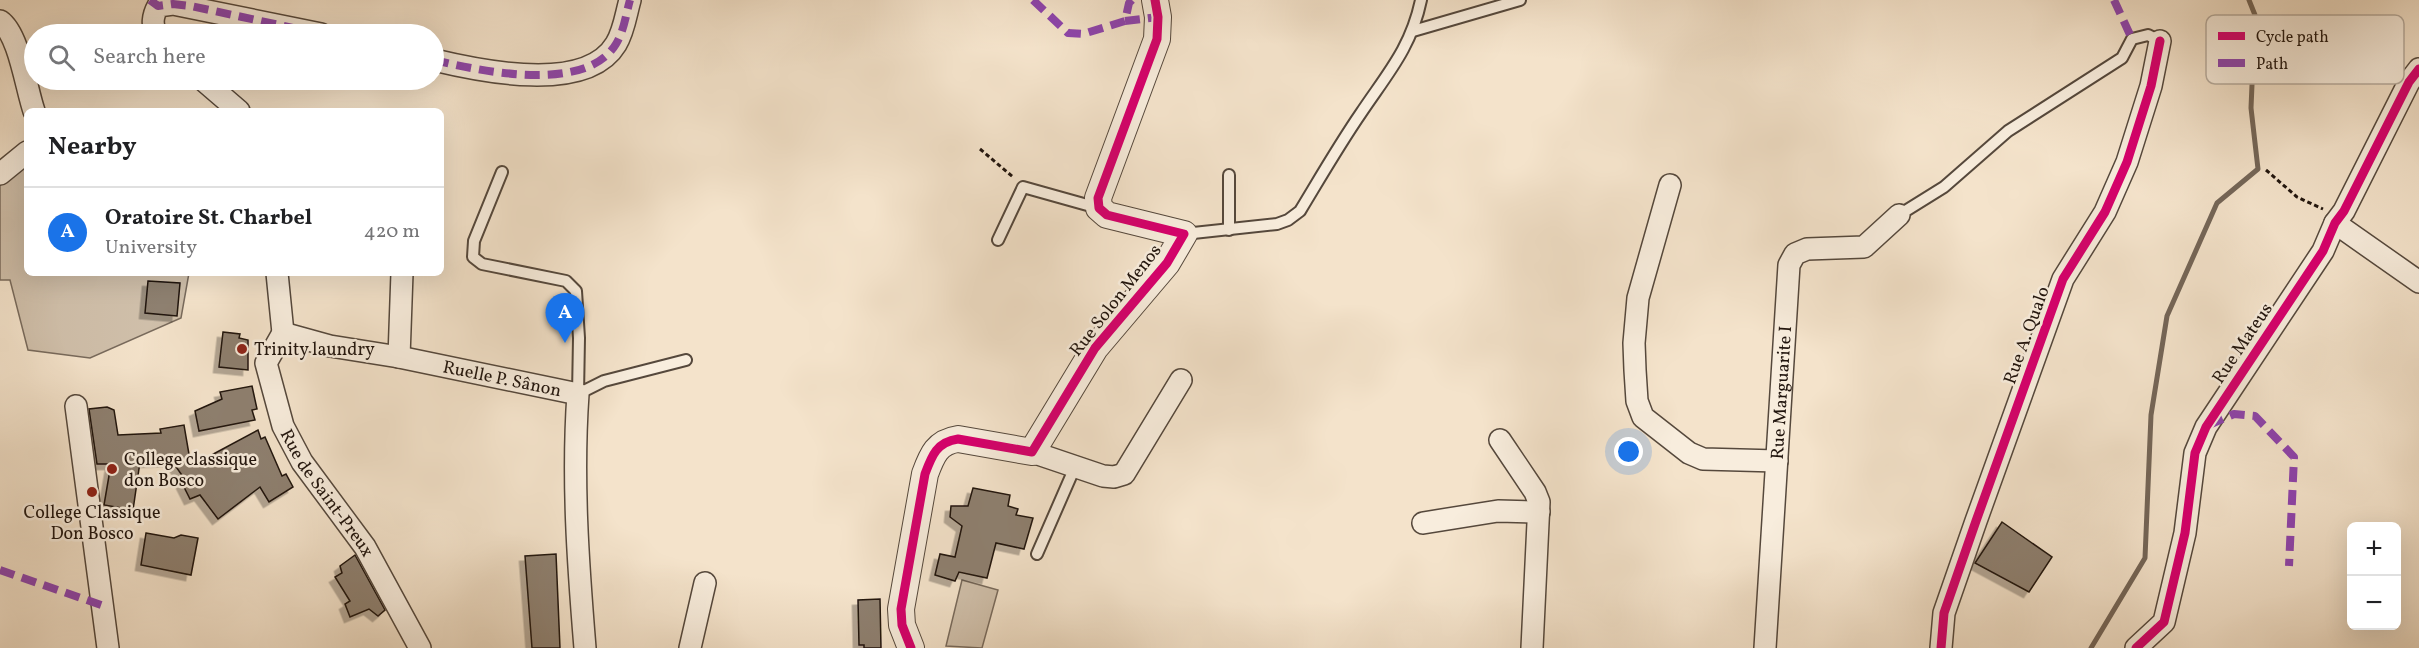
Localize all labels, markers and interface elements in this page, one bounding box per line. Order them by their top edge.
legend [2206,15,2404,84]
search box [24,24,444,90]
text: Cycle path [2256,27,2329,49]
icon: search [45,41,78,74]
text: Search here [93,42,206,73]
text: Path [2256,54,2288,76]
text: Nearby [48,129,137,165]
text: Oratoire St. Charbel [105,203,312,234]
text: A [60,218,75,246]
text: 420 m [364,218,420,246]
text: University [105,234,197,262]
street label: Rue Solon Menos [1064,240,1168,362]
street label: Rue A. Qualo [1998,283,2057,388]
pin: A [546,294,584,343]
street label: Rue Mateus [2207,298,2279,389]
street label: Rue Marguarite I [1766,325,1799,460]
place label: Trinity laundry [254,338,375,363]
marker: Trinity laundry [235,342,249,356]
street label: Ruelle P. Sânon [440,355,564,404]
street label: Rue de Saint-Preux [273,425,379,562]
your location [1614,437,1643,466]
place label: College classique don Bosco [124,448,257,494]
marker: College classique don Bosco [105,462,119,476]
marker: College Classique Don Bosco [85,485,99,499]
place label: College Classique Don Bosco [23,501,161,547]
map controls [2347,522,2401,630]
button: + [2347,522,2401,576]
button: − [2347,576,2401,630]

